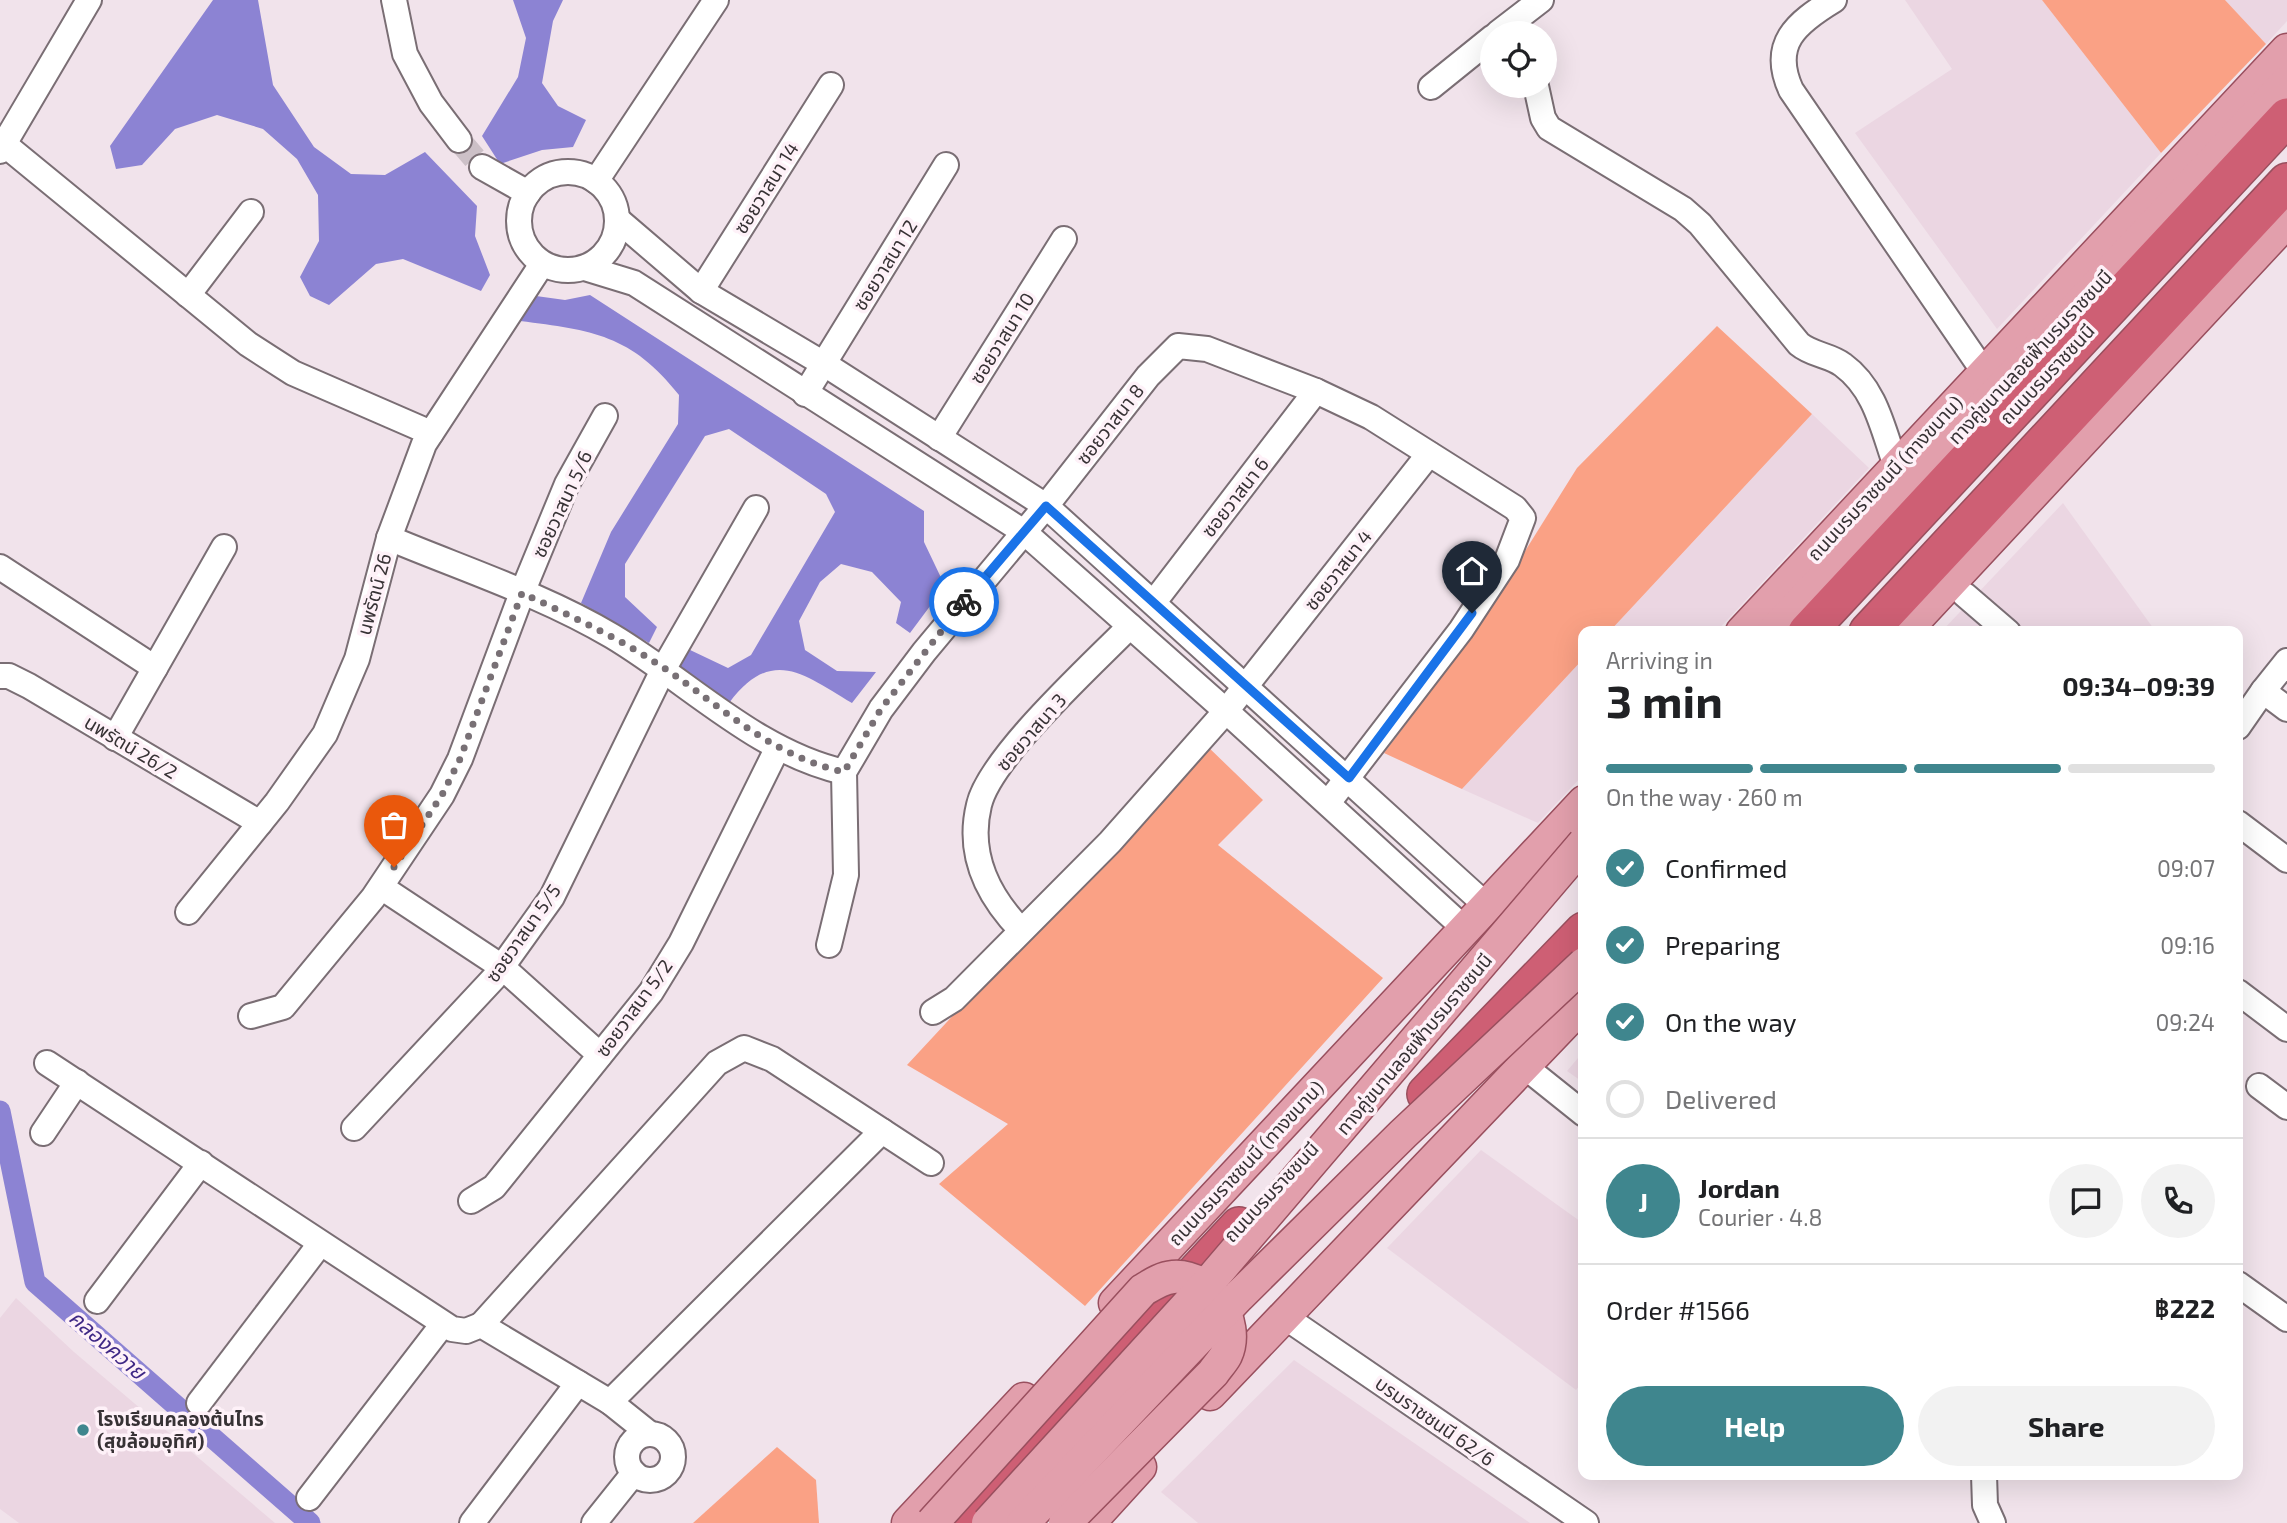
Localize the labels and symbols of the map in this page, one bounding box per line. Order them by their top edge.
street label: ซอยวาสนา 14 [728,138,803,238]
street label: ซอยวาสนา 12 [848,215,921,314]
street label: ทางคู่ขนานลอยฟ้าบรมราชชนนี [1943,265,2118,450]
street label: ซอยวาสนา 10 [964,288,1039,388]
street label: ถนนบรมราชชนนี [1994,319,2099,428]
street label: ซอยวาสนา 8 [1071,379,1148,469]
street label: ถนนบรมราชชนนี (ทางขนาน) [1802,390,1967,565]
street label: ซอยวาสนา 5/6 [527,447,596,561]
street label: ซอยวาสนา 6 [1196,452,1273,541]
street label: ซอยวาสนา 4 [1299,525,1376,615]
pin [1442,541,1502,613]
street label: นพรัตน์ 26 [352,550,395,637]
courier [929,567,999,637]
street label: ซอยวาสนา 3 [991,688,1070,775]
street label: นพรัตน์ 26/2 [81,710,182,783]
pin [364,795,424,867]
street label: ซอยวาสนา 5/5 [480,879,565,986]
street label: ทางคู่ขนานลอยฟ้าบรมราชชนนี [1331,948,1498,1140]
street label: ซอยวาสนา 5/2 [590,954,677,1061]
street label: ถนนบรมราชชนนี (ทางขนาน) [1164,1076,1328,1250]
street label: ถนนบรมราชชนนี [1219,1137,1323,1247]
water label: คลองควาย [65,1304,152,1385]
street label: บรมราชชนนี 62/6 [1371,1371,1499,1470]
place label: โรงเรียนคลองต้นไทร (สุขล้อมอุทิศ) [97,1407,264,1453]
marker: โรงเรียนคลองต้นไทร (สุขล้อมอุทิศ) [75,1422,91,1438]

